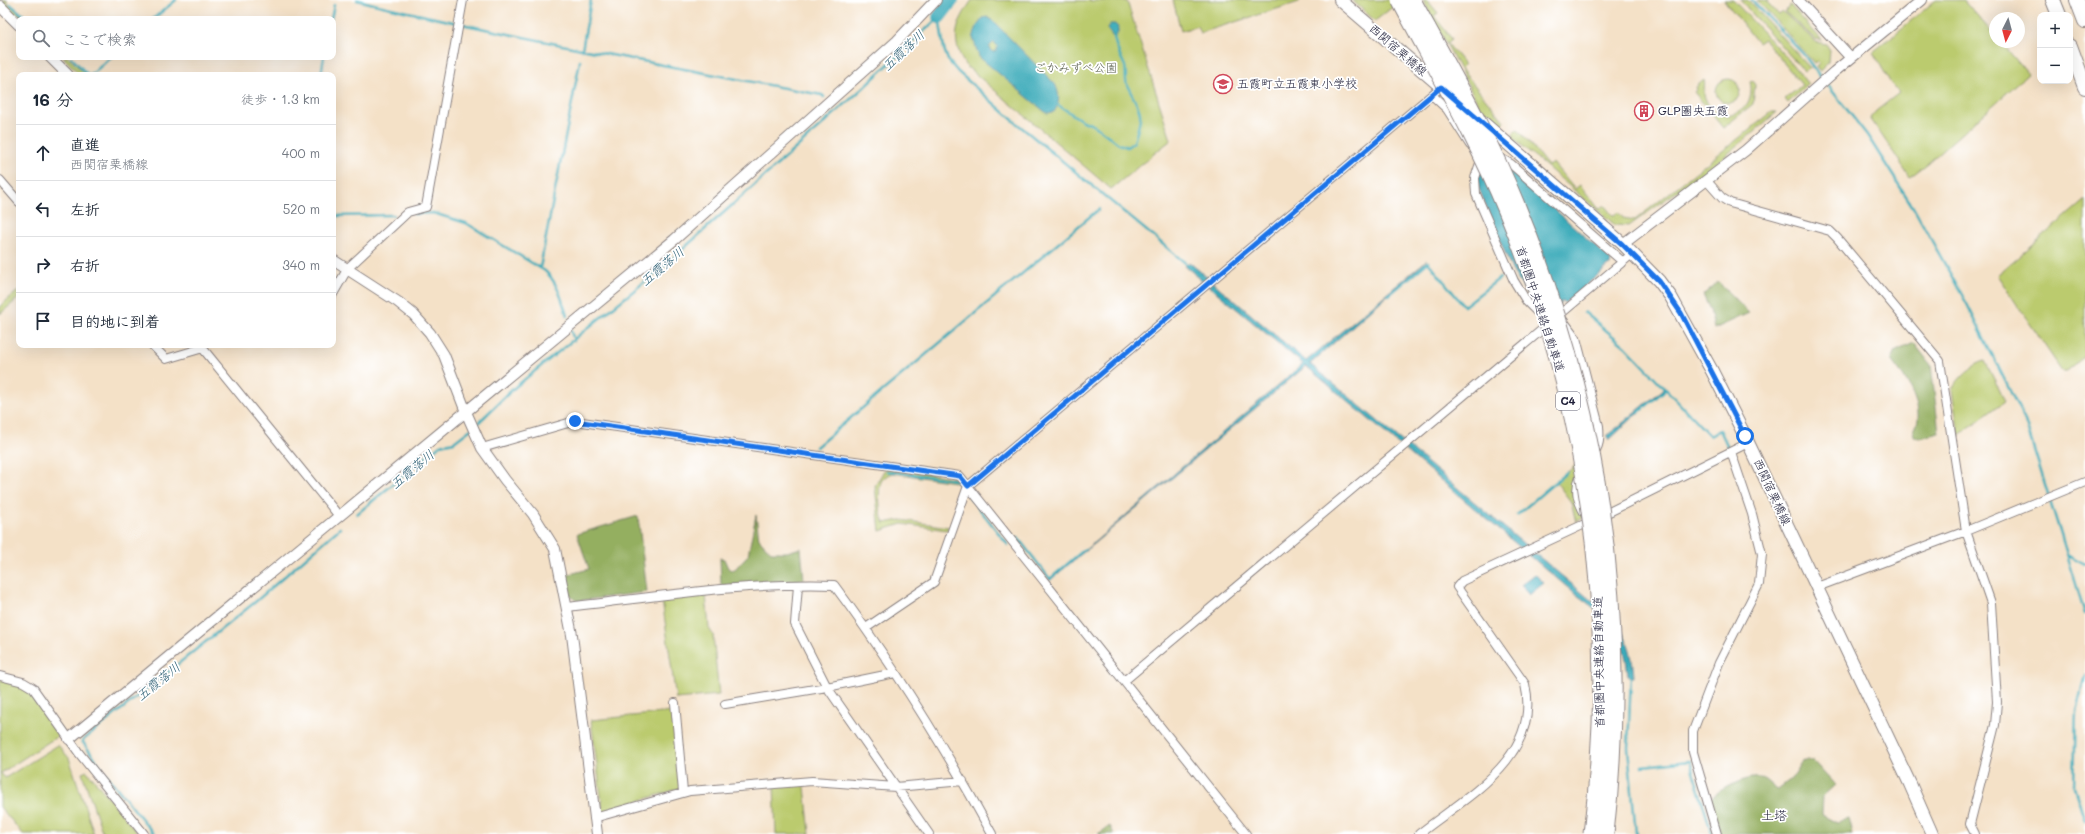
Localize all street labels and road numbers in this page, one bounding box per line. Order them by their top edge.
street label: 西関宿栗橋線 [1366,20,1431,79]
street label: 首都圏中央連絡自動車道 [1513,243,1569,374]
road number: C4 [1556,392,1580,410]
street label: 西関宿栗橋線 [1750,456,1795,528]
street label: 首都圏中央連絡自動車道 [1589,596,1607,728]

